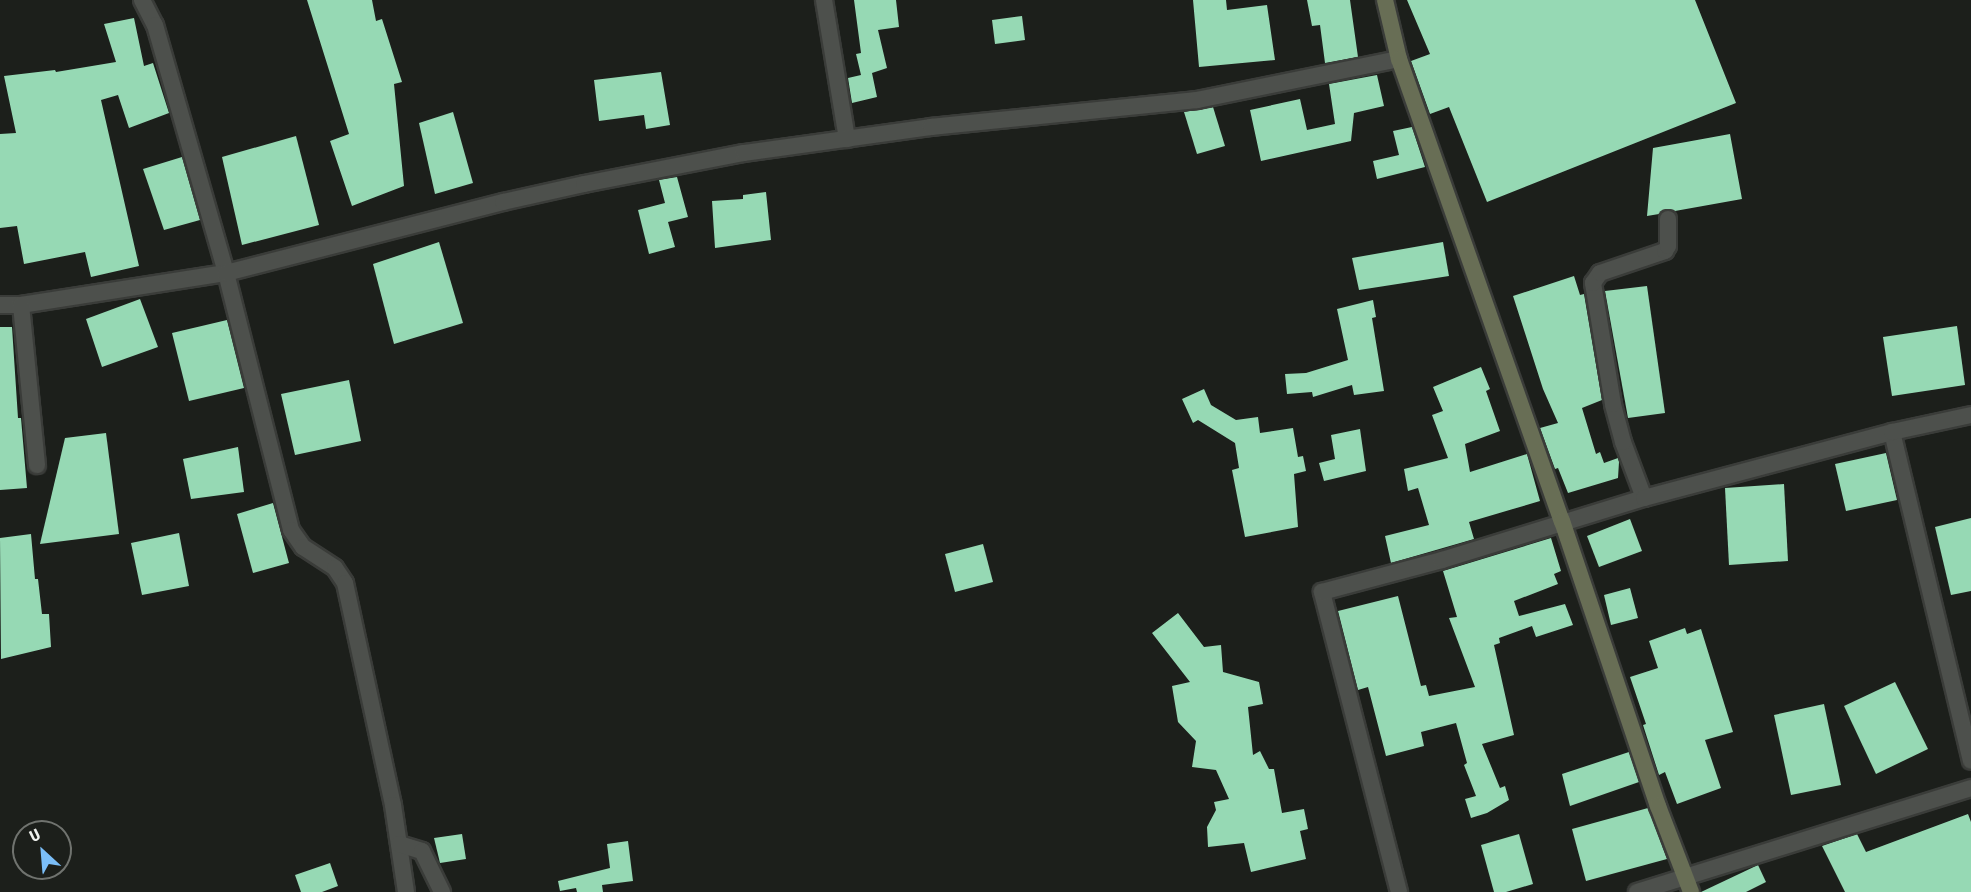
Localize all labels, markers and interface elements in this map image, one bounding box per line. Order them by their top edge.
north arrow [12,820,72,880]
text: U [26,825,43,846]

